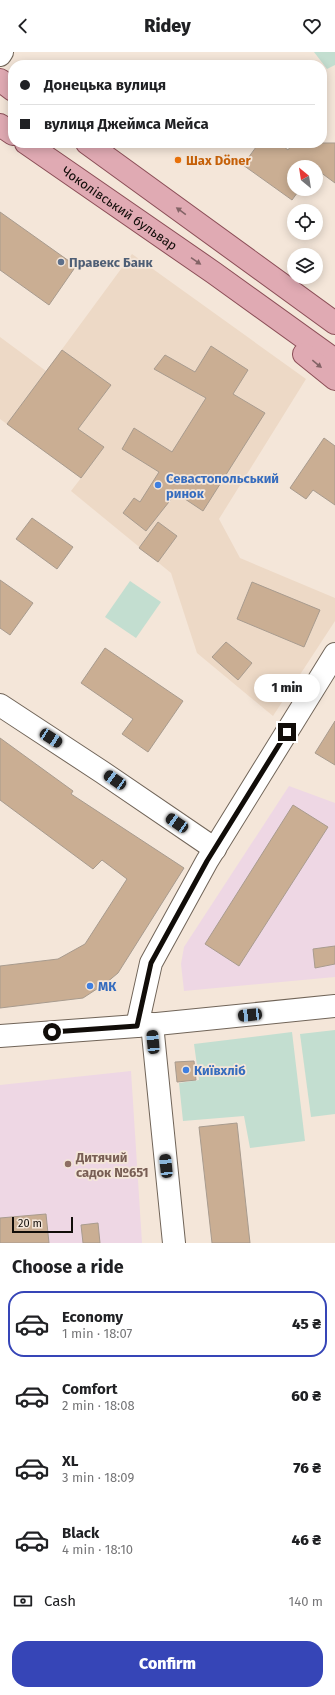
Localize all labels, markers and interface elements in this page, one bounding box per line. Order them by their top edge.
icon: back [12,15,34,37]
text: Ridey [144,15,191,37]
icon: heart [301,15,323,37]
text: Донецька вулиця [44,76,166,94]
text: вулиця Джеймса Мейса [44,115,209,133]
place label: Шах Döner [186,153,251,168]
marker: Шах Döner [173,155,183,165]
north arrow [287,160,323,196]
map controls [287,160,323,284]
street label: Чоколівський бульвар [59,163,180,253]
button: locate [287,204,323,240]
one-way arrow [176,207,186,215]
button: layers [287,248,323,284]
place label: Правекс Банк [69,255,153,270]
marker: Правекс Банк [56,257,66,267]
one-way arrow [191,257,202,265]
one-way arrow [311,360,322,369]
place label: Севастопольський ринок [166,471,279,501]
marker: Севастопольський ринок [153,480,163,490]
callout: 1 min [254,674,320,702]
text: 1 min [271,680,303,695]
route end [278,723,296,741]
car [38,726,64,750]
car [102,768,128,792]
car [164,811,190,835]
place label: МК [98,979,117,994]
marker: МК [85,981,95,991]
car [237,1008,263,1022]
route start [43,1023,61,1041]
car [146,1030,160,1054]
place label: Київхліб [194,1063,246,1078]
marker: Київхліб [181,1065,191,1075]
place label: Дитячий садок №651 [75,1150,148,1180]
car [159,1153,173,1179]
marker: Дитячий садок №651 [63,1159,73,1169]
scale bar [12,1215,73,1234]
text: 20 m [18,1217,42,1230]
text: Choose a ride [12,1256,124,1278]
icon: car [14,1306,50,1342]
text: Economy [62,1308,123,1326]
text: 45 ₴ [292,1315,321,1333]
text: 1 min · 18:07 [62,1326,132,1341]
icon: car [14,1378,50,1414]
text: Comfort [62,1380,118,1398]
text: 60 ₴ [291,1387,321,1405]
text: 2 min · 18:08 [62,1398,135,1413]
icon: car [14,1450,50,1486]
text: XL [62,1452,78,1470]
text: 76 ₴ [293,1459,321,1477]
text: 3 min · 18:09 [62,1470,134,1485]
icon: car [14,1522,50,1558]
text: Black [62,1524,99,1542]
text: 46 ₴ [292,1531,321,1549]
text: 4 min · 18:10 [62,1542,133,1557]
icon: cash [12,1590,34,1612]
text: Cash [44,1592,76,1610]
text: 140 m [289,1594,323,1609]
button: Confirm [12,1641,323,1687]

